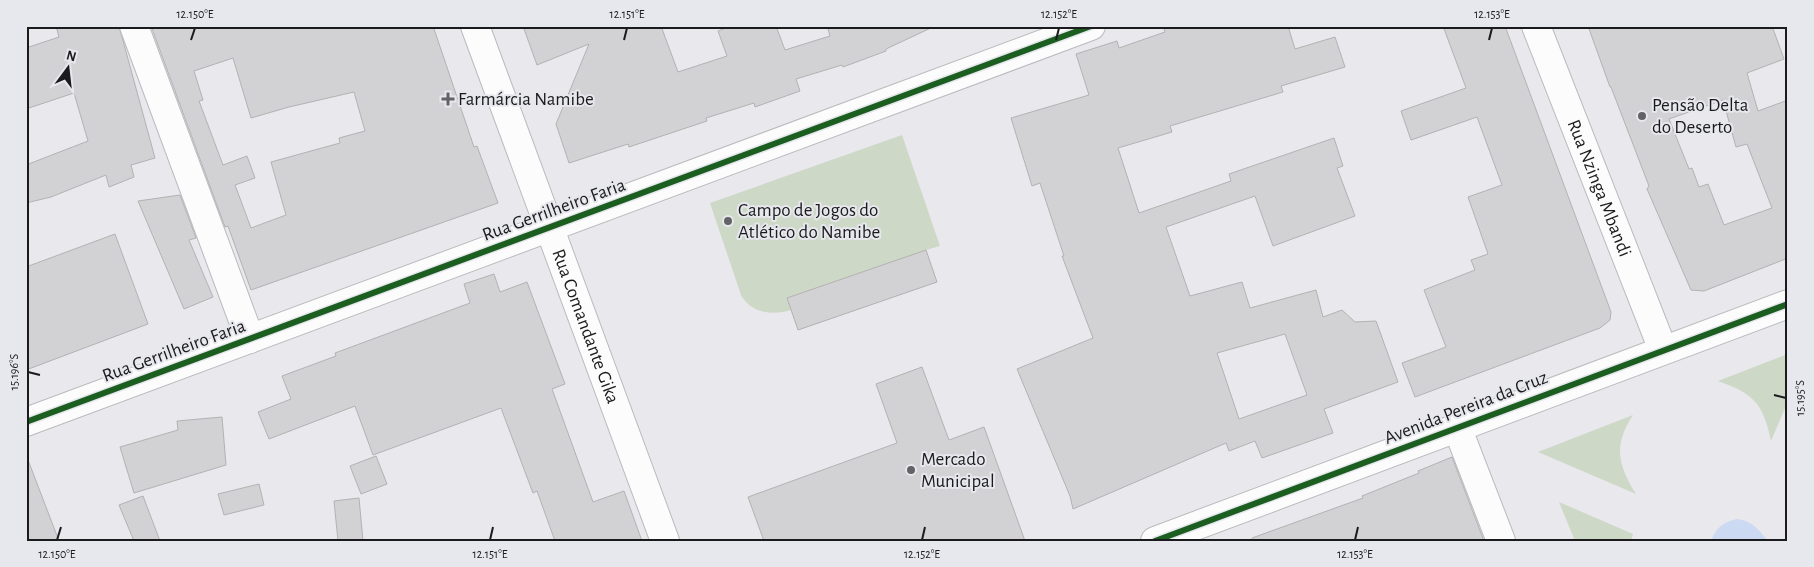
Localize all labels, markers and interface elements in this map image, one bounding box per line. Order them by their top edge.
text: 12.150°E [176,8,214,20]
text: 12.151°E [610,8,645,20]
text: 12.152°E [1041,8,1077,20]
text: 12.153°E [1474,8,1510,20]
north arrow [42,42,92,92]
text: N [65,48,78,64]
place label: Farmárcia Namibe [458,90,594,109]
marker: Farmárcia Namibe [442,93,454,105]
place label: Pensão Delta do Deserto [1652,96,1749,137]
marker: Pensão Delta do Deserto [1636,110,1648,122]
street label: Rua Nzinga Mbandi [1564,117,1635,259]
street label: Rua Gerrilheiro Faria [480,175,628,245]
place label: Campo de Jogos do Atlético do Namibe [738,201,880,242]
marker: Campo de Jogos do Atlético do Namibe [722,215,734,227]
street label: Rua Comandante Gika [549,246,623,406]
street label: Rua Gerrilheiro Faria [100,316,248,386]
text: 15.196°S [8,353,20,390]
street label: Avenida Pereira da Cruz [1382,368,1550,448]
text: 15.195°S [1794,380,1806,416]
place label: Mercado Municipal [921,450,995,491]
marker: Mercado Municipal [905,464,917,476]
text: 12.150°E [38,548,76,560]
text: 12.151°E [473,548,508,560]
text: 12.152°E [904,548,940,560]
text: 12.153°E [1337,548,1373,560]

